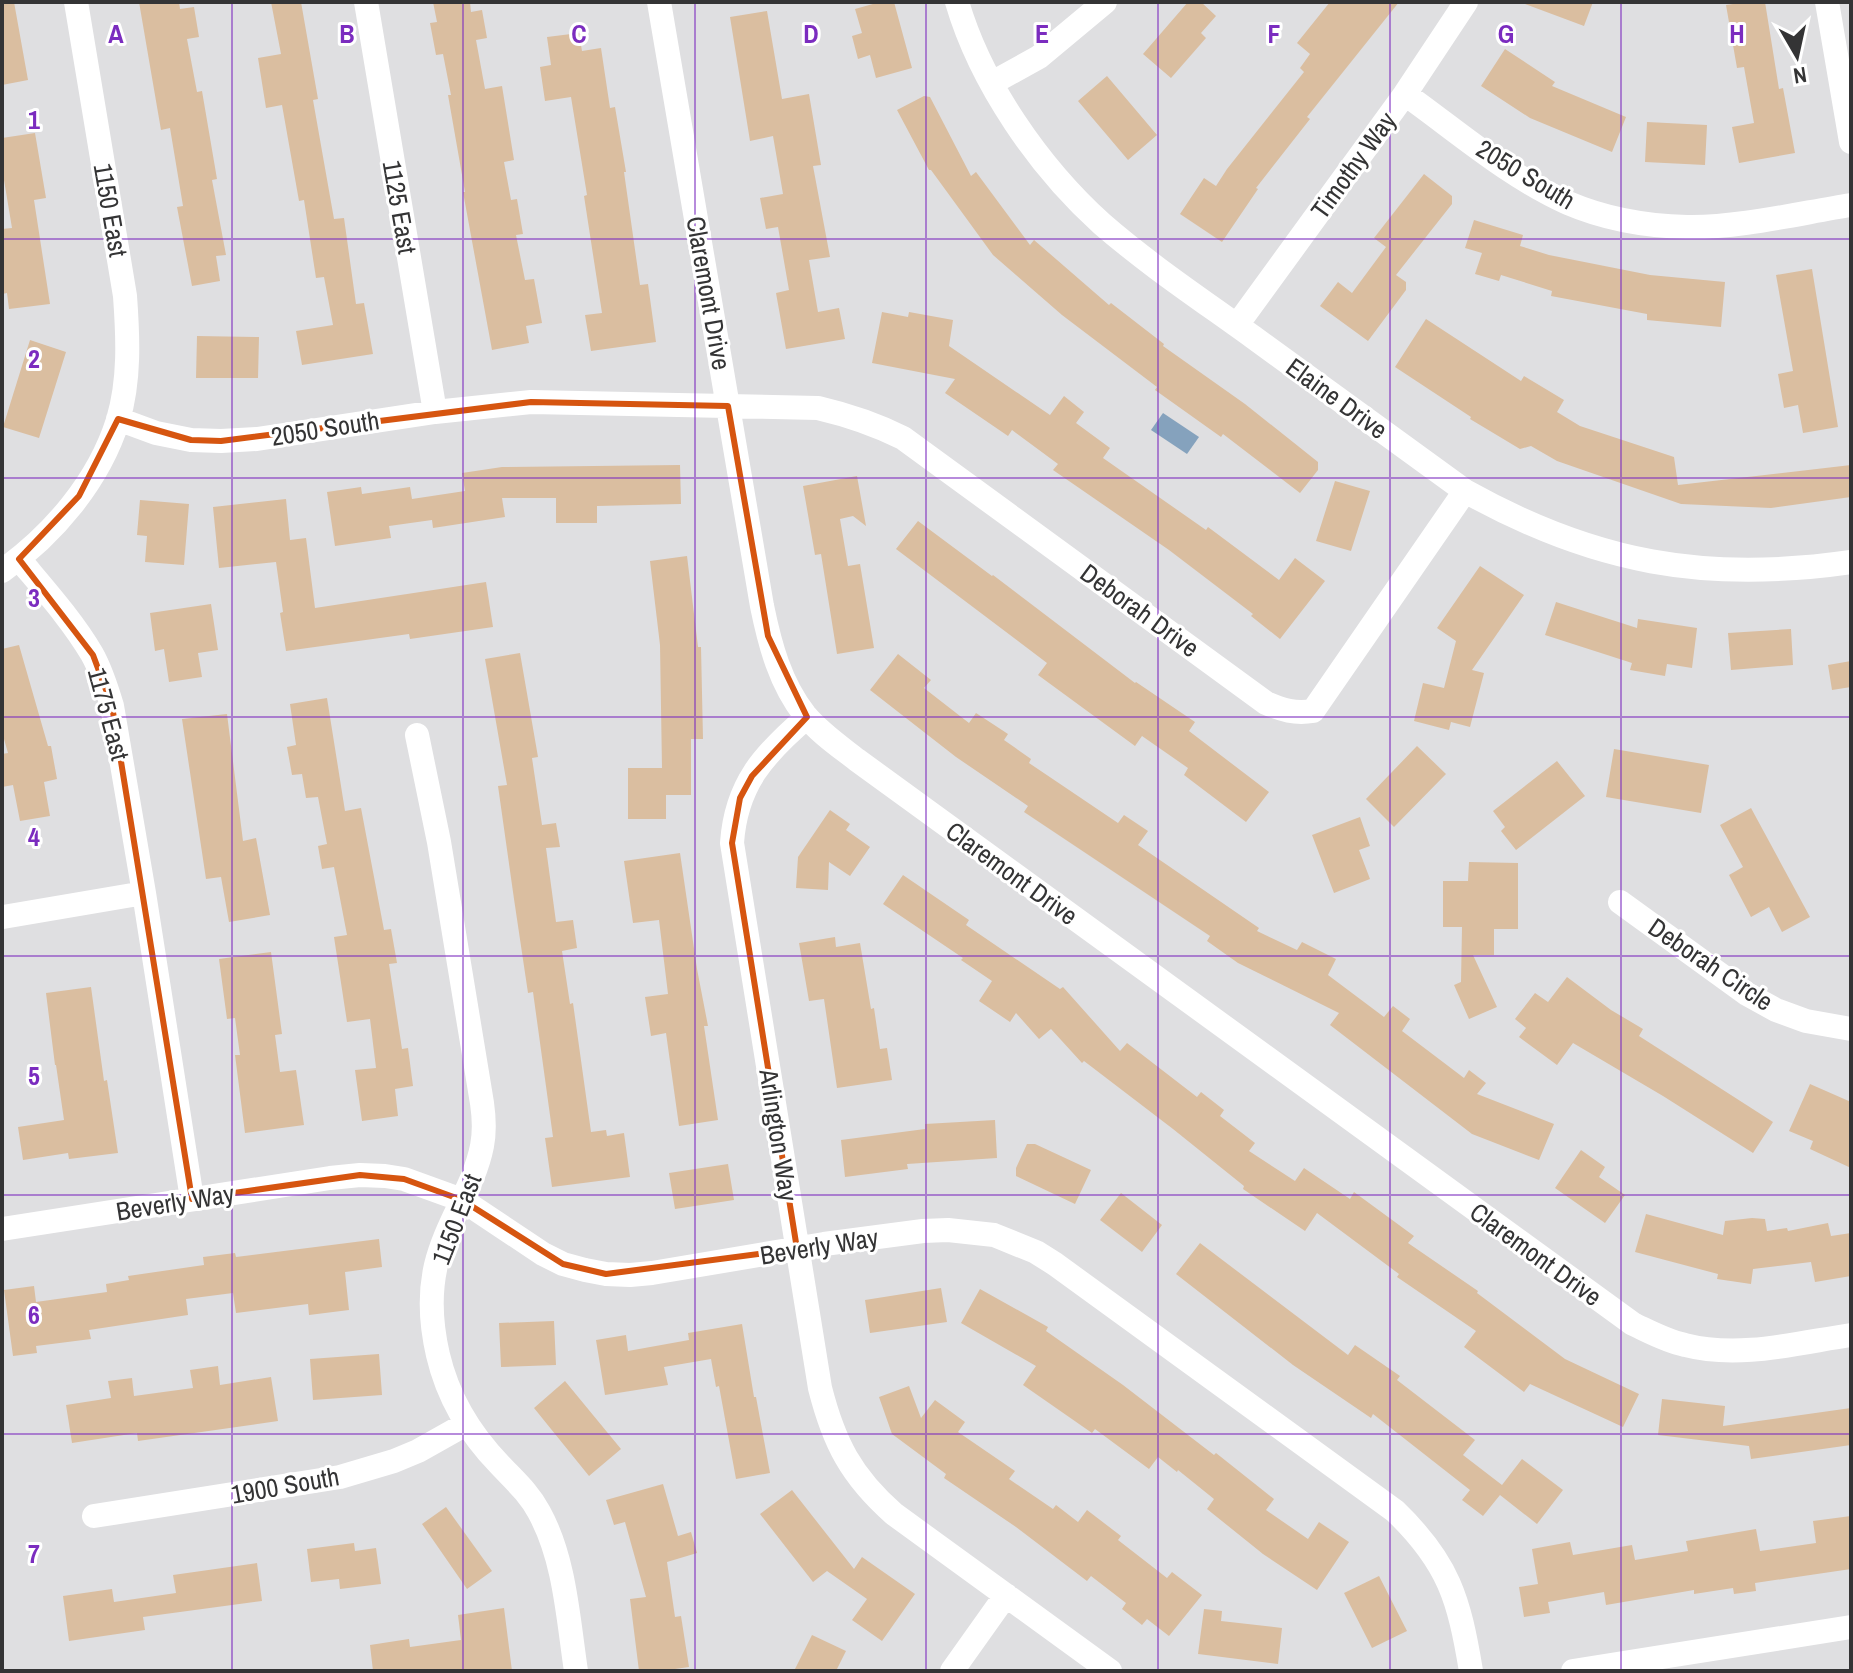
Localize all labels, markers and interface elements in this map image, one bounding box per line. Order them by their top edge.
text: A [108,16,124,51]
text: B [339,16,355,51]
text: C [571,16,587,51]
text: D [803,16,819,51]
text: E [1035,16,1049,51]
text: F [1267,16,1281,51]
text: G [1498,16,1514,51]
text: H [1729,16,1745,51]
north arrow [1757,16,1837,96]
text: N [1791,60,1809,92]
text: 1 [28,102,40,137]
street label: Timothy Way [1302,104,1404,226]
street label: 2050 South [1470,131,1582,217]
street label: 1125 East [375,157,425,257]
street label: 1150 East [86,160,136,260]
street label: Claremont Drive [678,214,740,372]
text: 2 [28,341,40,376]
street label: Elaine Drive [1279,349,1395,447]
street label: 2050 South [268,402,382,454]
street label: Deborah Drive [1074,555,1206,665]
text: 3 [28,580,40,615]
street label: 1175 East [80,664,138,764]
street label: Claremont Drive [939,813,1085,933]
text: 4 [28,819,40,854]
street label: Deborah Circle [1642,909,1780,1019]
text: 5 [28,1058,40,1093]
street label: Arlington Way [751,1066,807,1204]
street label: 1150 East [423,1169,489,1269]
street label: Beverly Way [114,1175,237,1229]
street label: Claremont Drive [1463,1194,1609,1314]
street label: Beverly Way [758,1219,881,1273]
text: 6 [28,1297,40,1332]
street label: 1900 South [228,1458,342,1512]
text: 7 [28,1536,40,1571]

